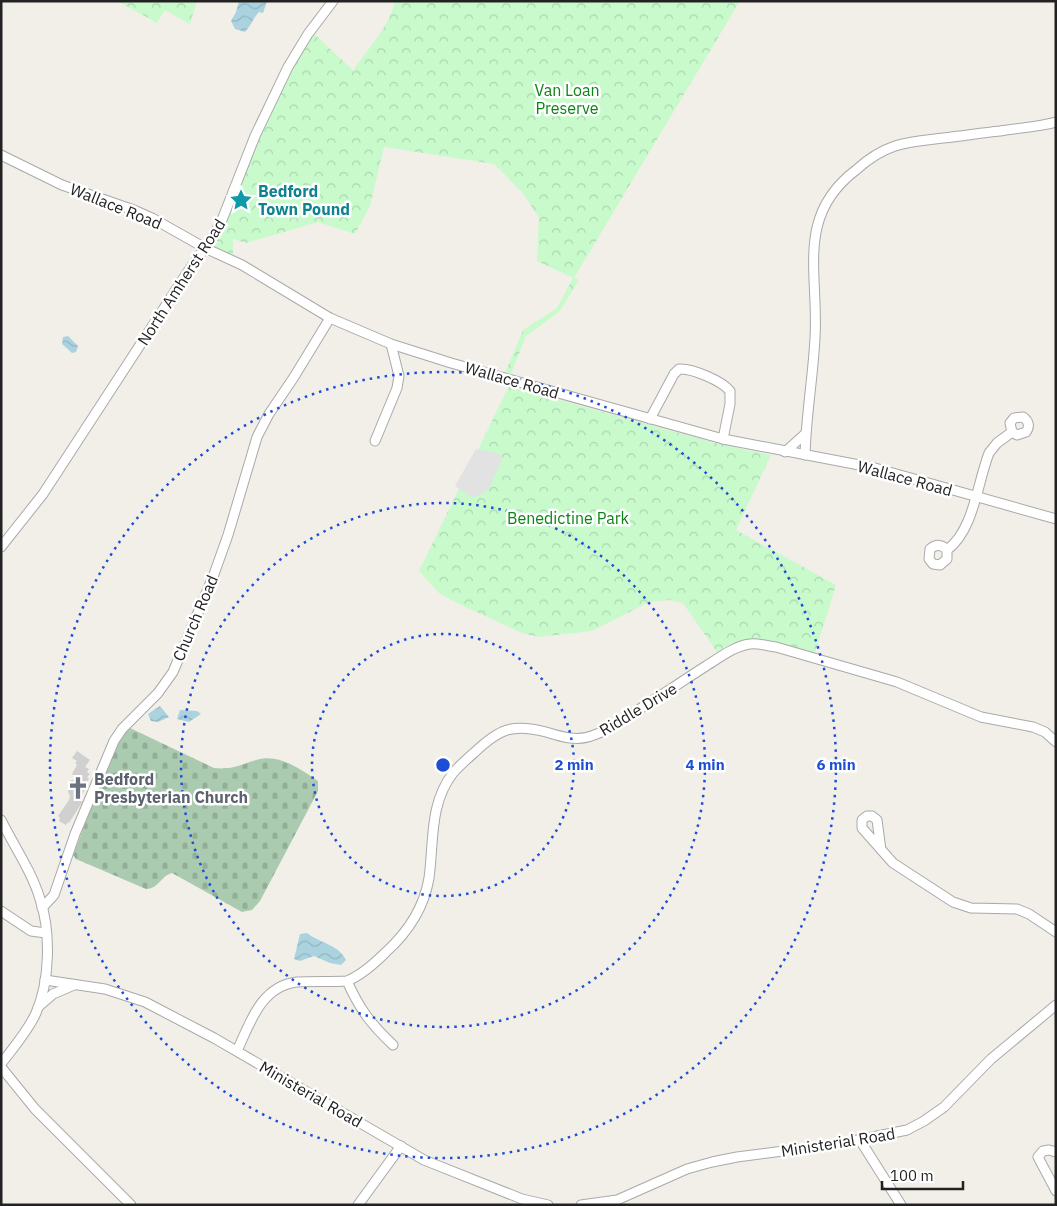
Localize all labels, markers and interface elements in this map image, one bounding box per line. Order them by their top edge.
park label: Van Loan Preserve [534,80,600,118]
street label: Wallace Road [67,179,165,233]
place label: Bedford Town Pound [258,181,350,219]
place icon: Bedford Town Pound [228,187,254,213]
street label: North Amherst Road [133,215,229,349]
street label: Wallace Road [463,357,561,403]
street label: Wallace Road [856,456,954,500]
park label: Benedictine Park [507,508,630,528]
street label: Church Road [168,572,222,664]
street label: Riddle Drive [596,678,681,740]
text: 2 min [554,755,594,774]
text: 4 min [685,755,725,774]
text: 6 min [816,755,856,774]
centre of rings [434,756,452,774]
place label: Bedford Presbyterian Church [94,769,248,807]
church icon: Bedford Presbyterian Church [65,775,91,801]
street label: Ministerial Road [256,1056,366,1132]
street label: Ministerial Road [779,1123,897,1161]
scale bar [882,1158,963,1190]
text: 100 m [890,1166,934,1185]

